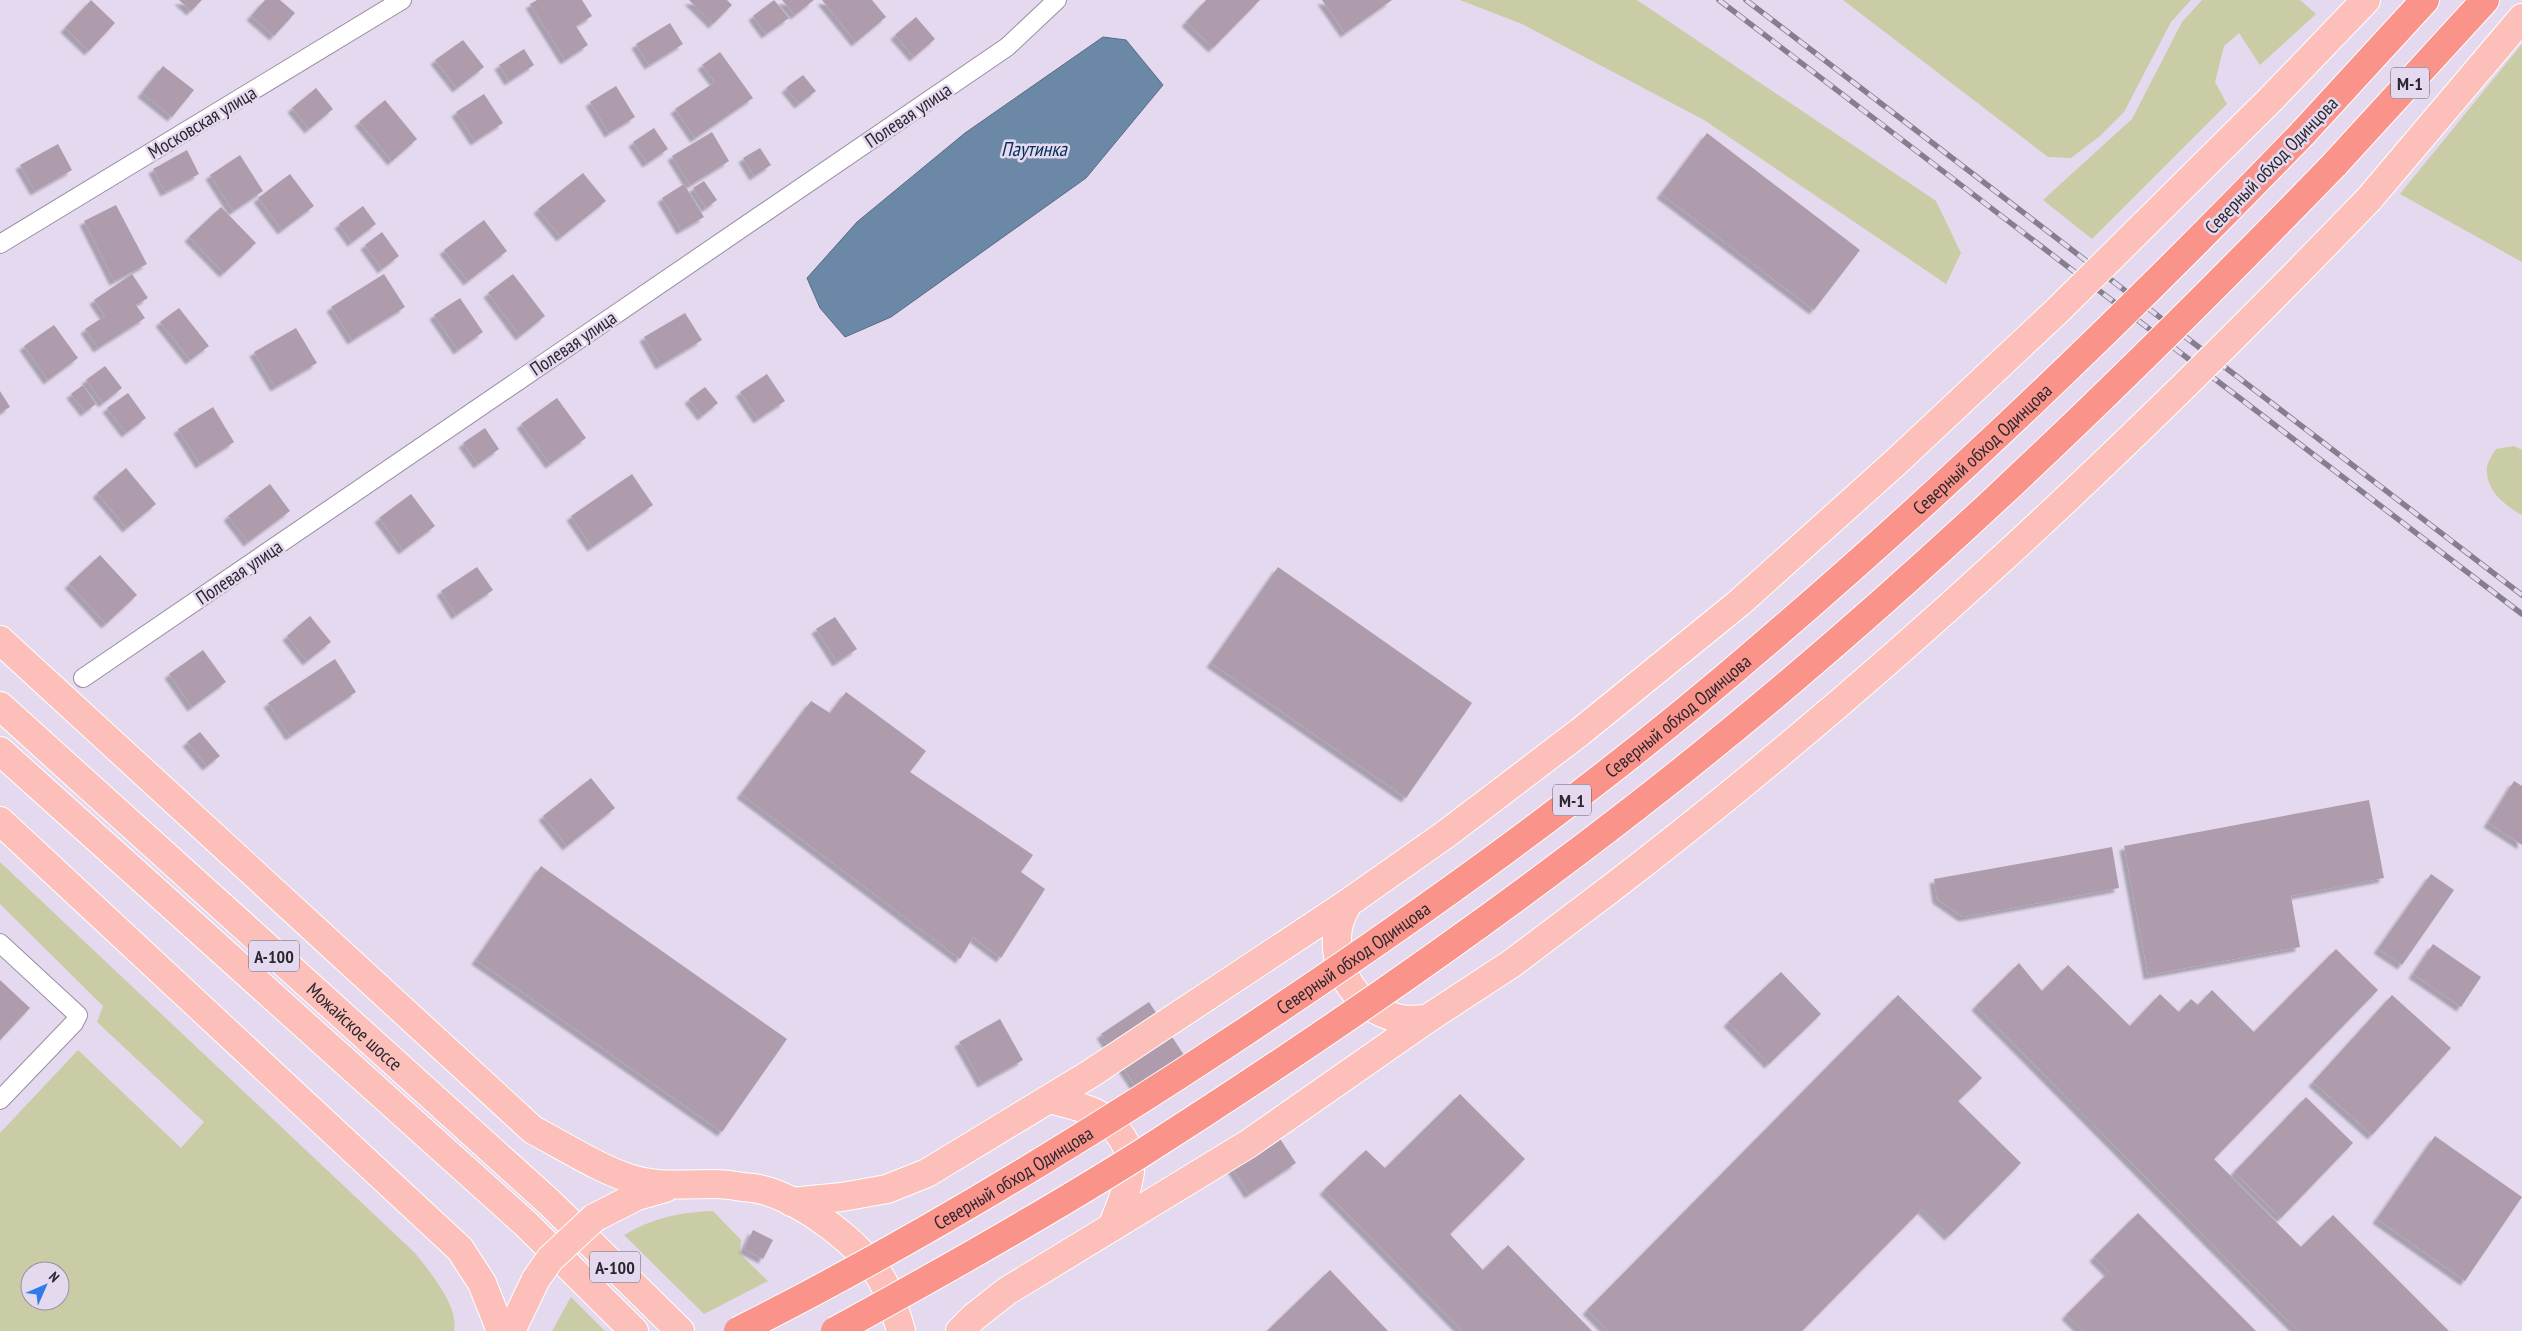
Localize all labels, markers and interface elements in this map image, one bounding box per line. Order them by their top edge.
road number: М-1 [2391,68,2429,99]
street label: Полевая улица [860,77,956,153]
street label: Московская улица [143,80,261,164]
street label: Северный обход Одинцова [2199,91,2343,239]
water label: Паутинка [1001,136,1068,162]
street label: Полевая улица [525,305,621,381]
street label: Северный обход Одинцова [1907,378,2057,520]
street label: Полевая улица [191,534,287,610]
street label: Северный обход Одинцова [1600,649,1756,783]
road number: М-1 [1553,784,1591,816]
street label: Северный обход Одинцова [1272,896,1435,1019]
road number: А-100 [249,940,299,971]
street label: Можайское шоссе [302,977,408,1076]
street label: Северный обход Одинцова [929,1121,1097,1235]
road number: А-100 [590,1252,640,1282]
north arrow [20,1261,70,1311]
text: N [45,1268,63,1286]

